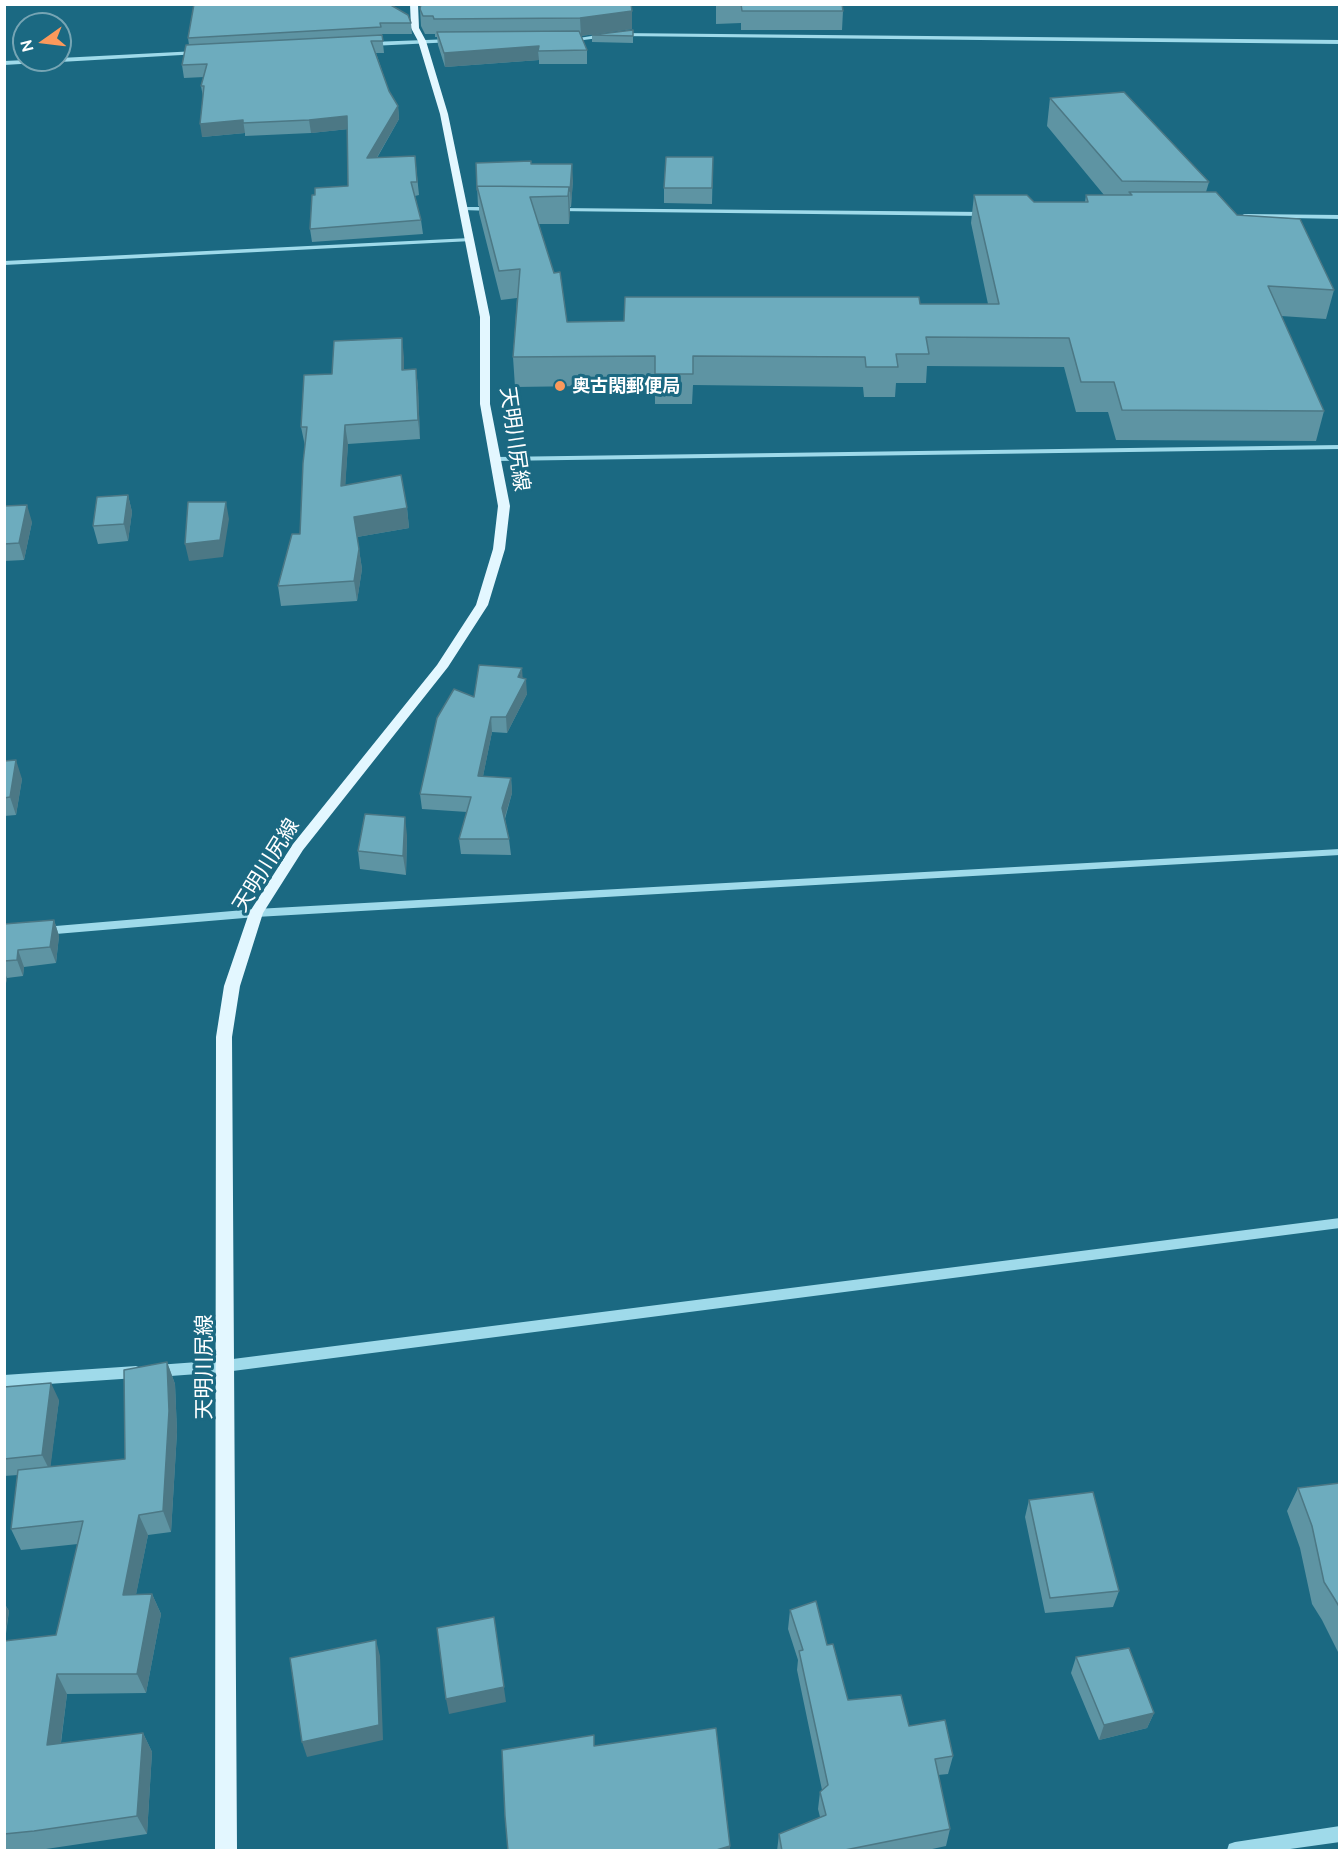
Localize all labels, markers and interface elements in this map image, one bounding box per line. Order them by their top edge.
north arrow [12,12,72,72]
text: N [16,38,37,54]
place label: 奥古閑郵便局 [572,375,680,397]
marker: 奥古閑郵便局 [553,379,567,393]
street label: 天明川尻線 [495,385,535,493]
street label: 天明川尻線 [227,814,305,916]
street label: 天明川尻線 [191,1315,217,1419]

